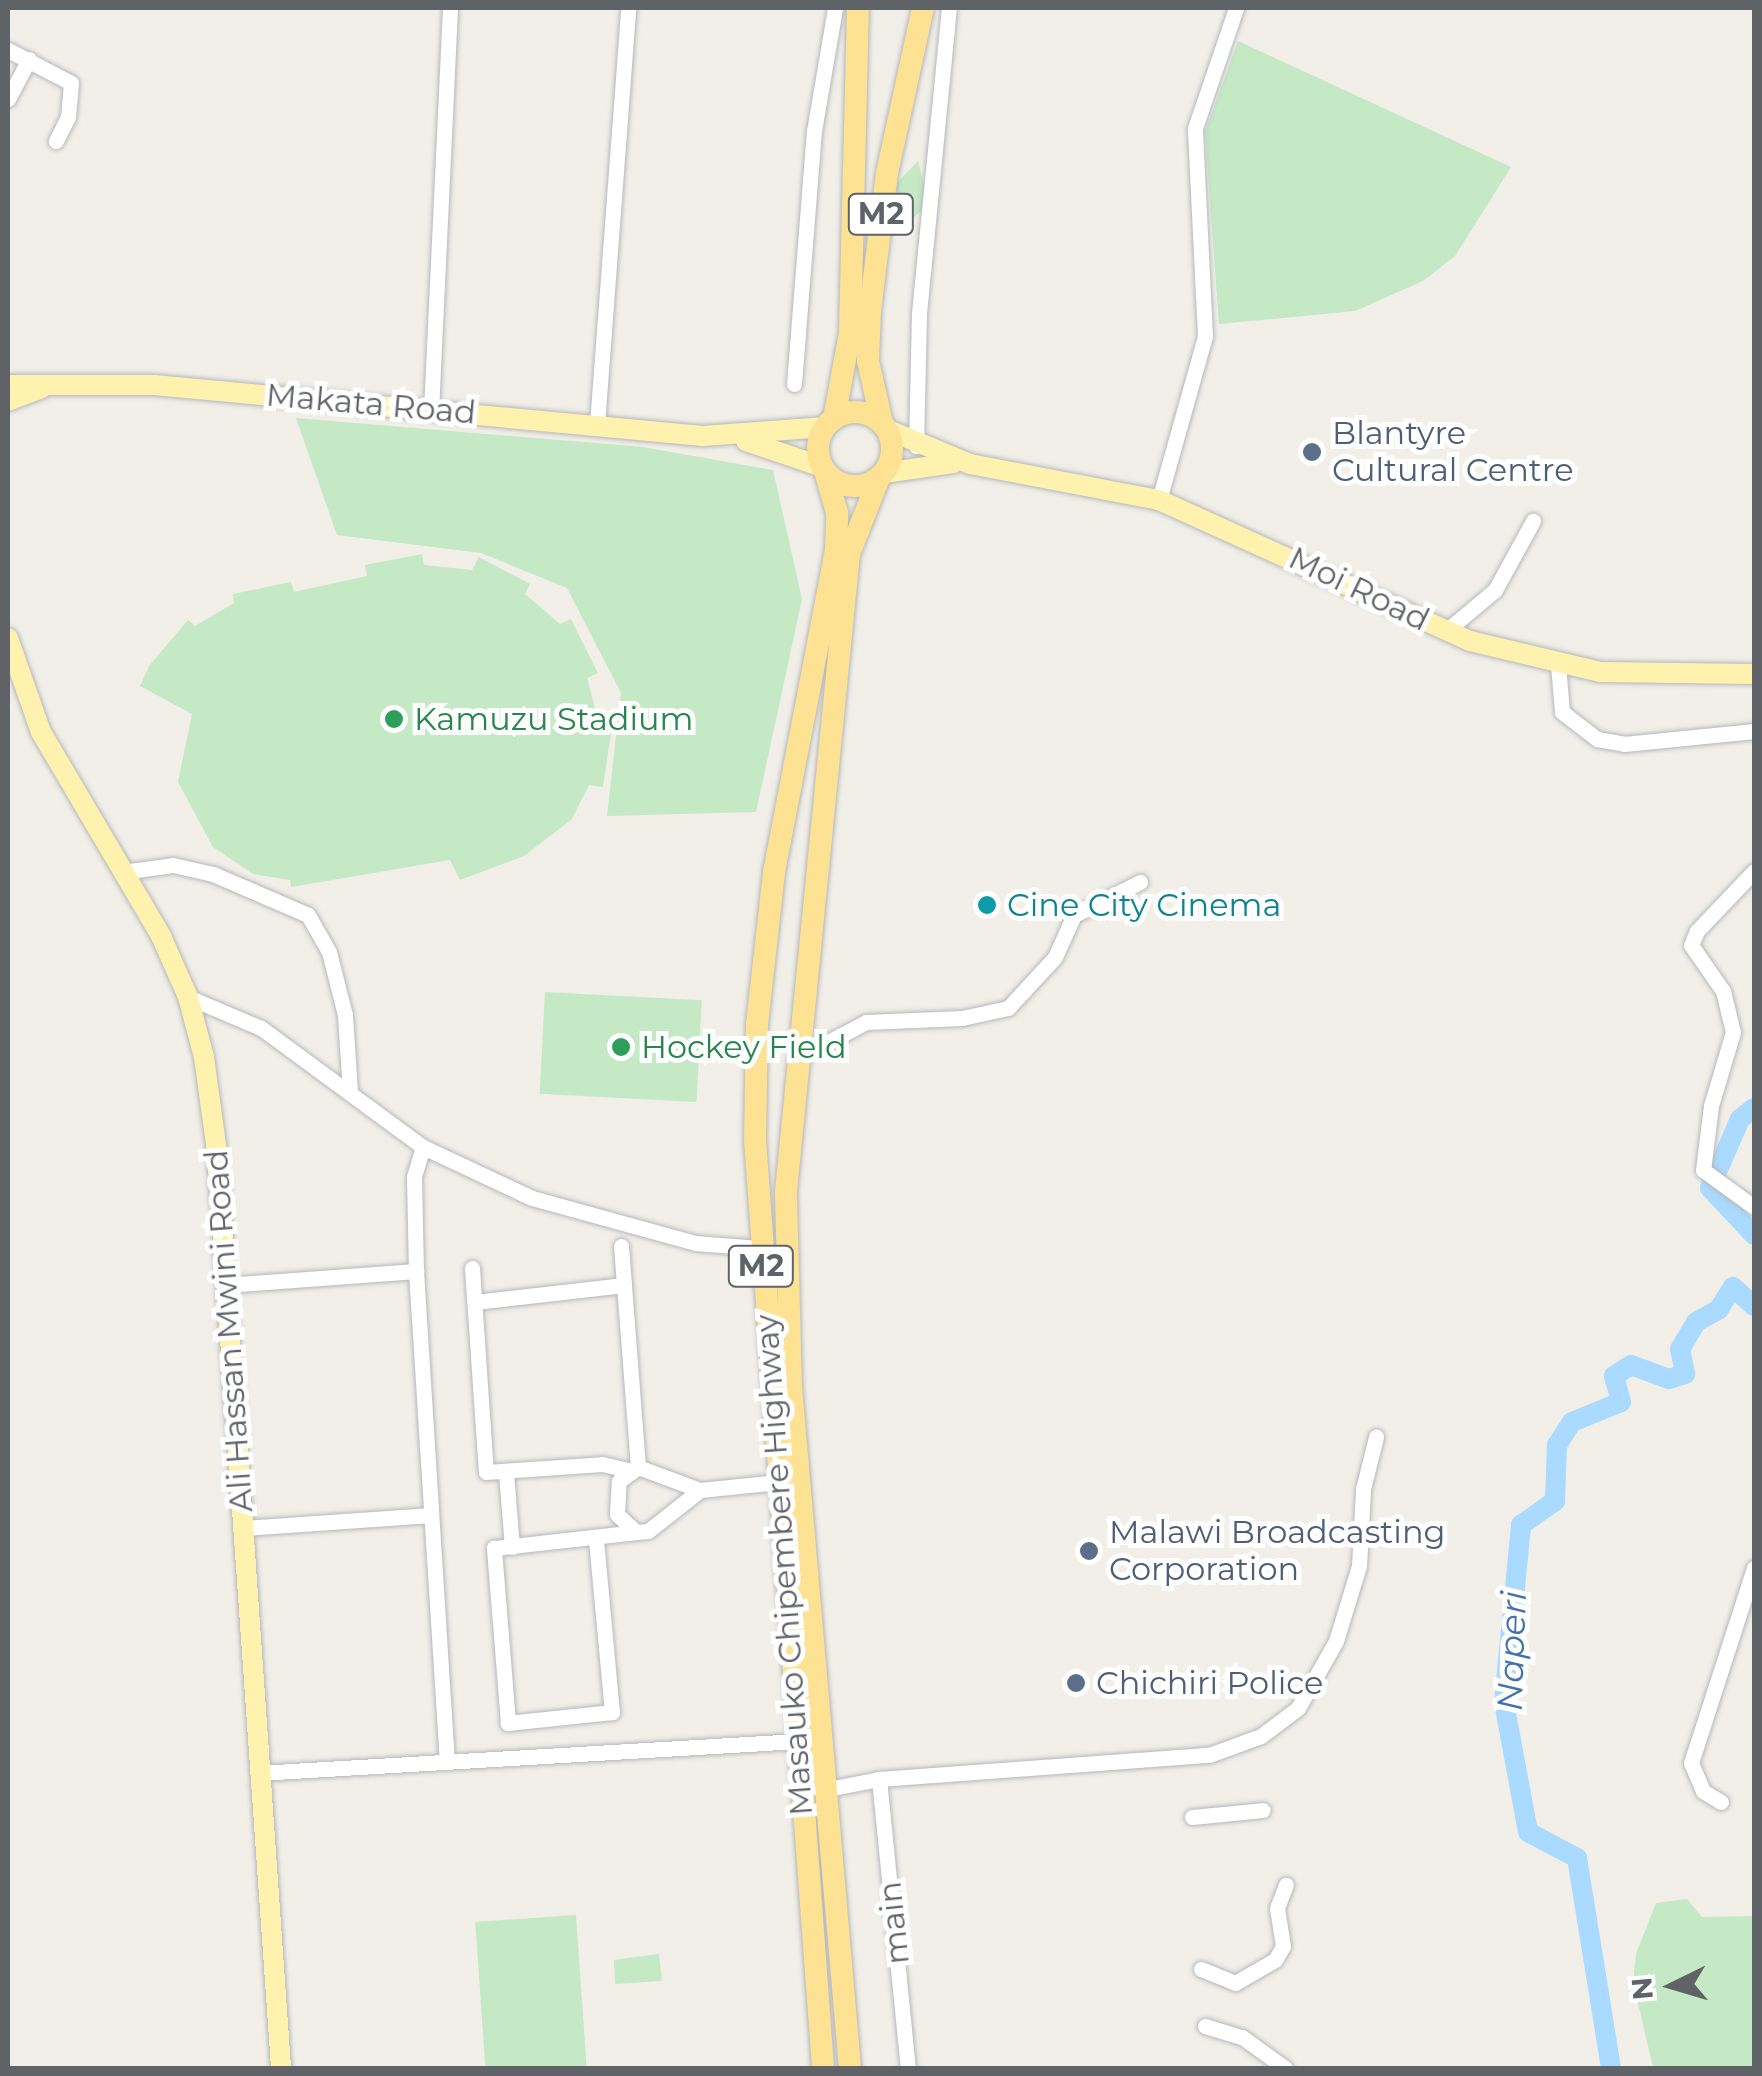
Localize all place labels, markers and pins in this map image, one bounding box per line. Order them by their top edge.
place label: Blantyre Cultural Centre [1332,415,1574,490]
marker: Blantyre Cultural Centre [1301,441,1323,463]
place label: Kamuzu Stadium [414,700,694,738]
marker: Kamuzu Stadium [383,708,405,730]
place label: Cine City Cinema [1007,886,1281,924]
marker: Cine City Cinema [976,894,998,916]
place label: Hockey Field [641,1028,847,1066]
marker: Hockey Field [610,1036,632,1058]
place label: Malawi Broadcasting Corporation [1109,1514,1445,1589]
marker: Malawi Broadcasting Corporation [1078,1540,1100,1562]
place label: Chichiri Police [1096,1664,1323,1702]
marker: Chichiri Police [1065,1672,1087,1694]

